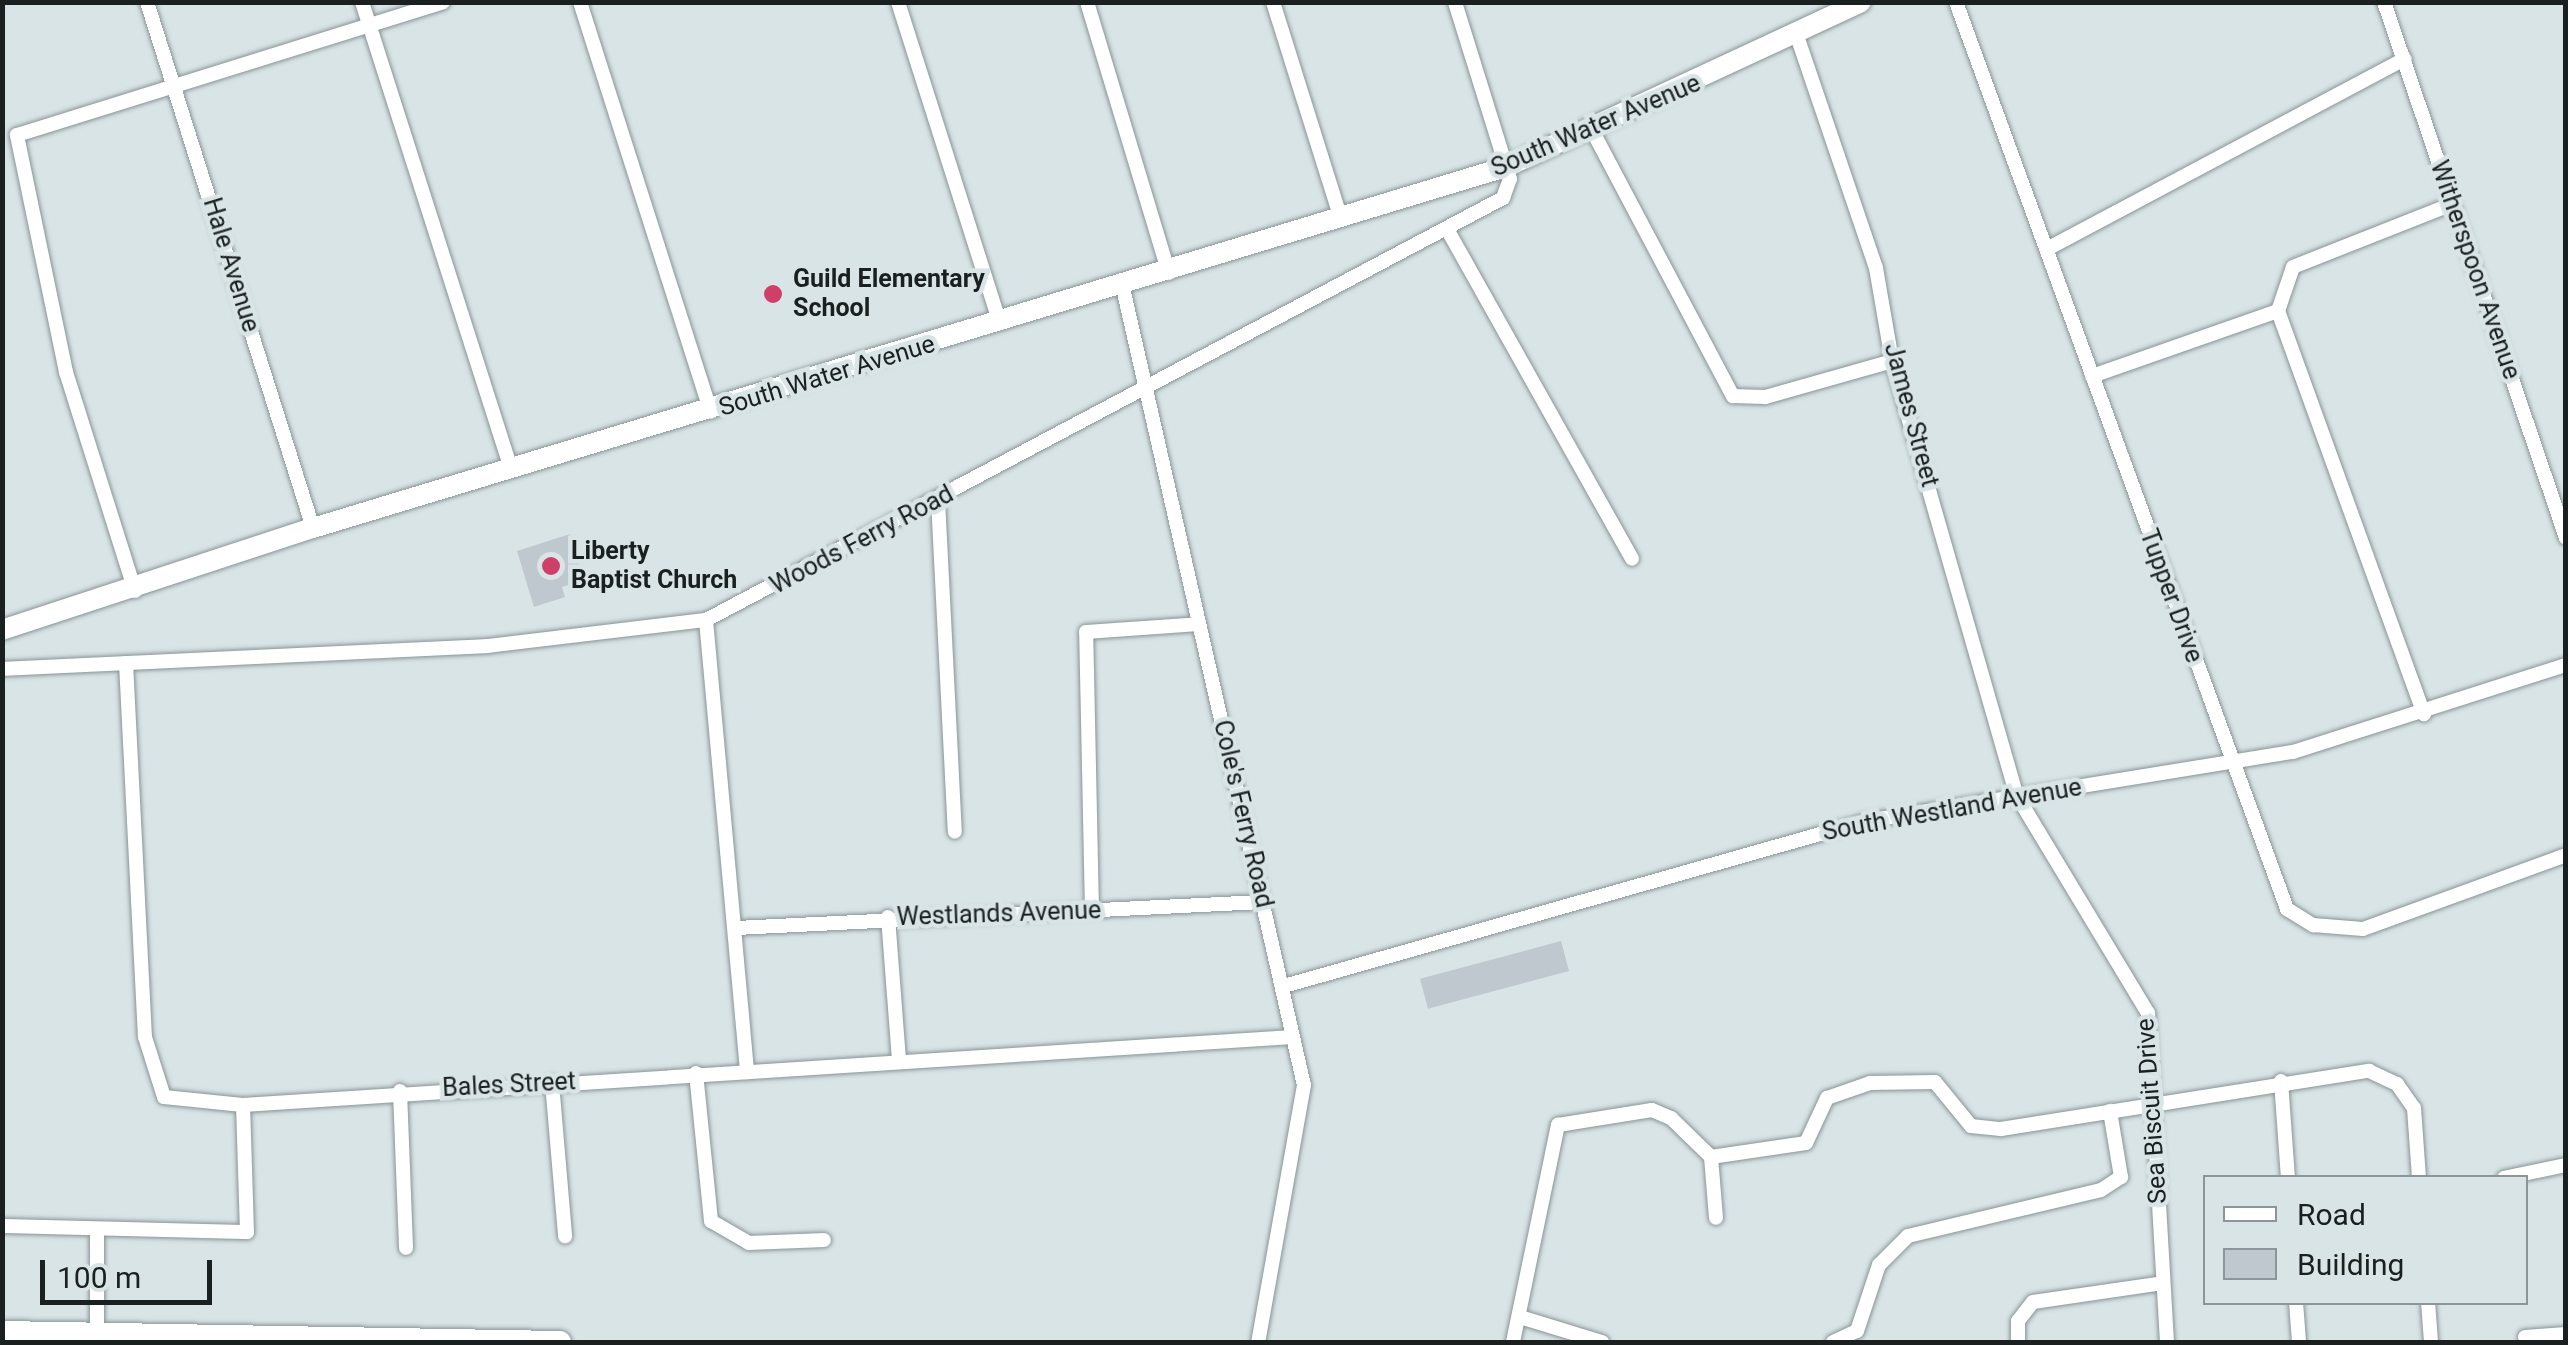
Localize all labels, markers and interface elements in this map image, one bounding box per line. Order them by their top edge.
street label: South Water Avenue [1487,68,1705,184]
street label: Witherspoon Avenue [2424,157,2526,383]
street label: Hale Avenue [196,194,266,336]
place label: Guild Elementary School [793,265,985,324]
marker: Guild Elementary School [762,283,784,305]
street label: South Water Avenue [715,329,939,423]
street label: James Street [1877,340,1945,490]
street label: Woods Ferry Road [765,479,959,601]
street label: Tupper Drive [2133,525,2209,667]
place label: Liberty Baptist Church [571,537,737,596]
marker: Liberty Baptist Church [540,555,562,577]
street label: Cole's Ferry Road [1207,717,1279,911]
street label: South Westland Avenue [1820,772,2084,848]
street label: Westlands Avenue [896,895,1102,933]
street label: Sea Biscuit Drive [2131,1017,2173,1205]
street label: Bales Street [442,1067,576,1103]
legend [2203,1175,2528,1305]
text: Road [2297,1197,2366,1232]
scale bar [45,1240,218,1302]
text: Building [2297,1247,2404,1282]
text: 100 m [57,1260,141,1295]

